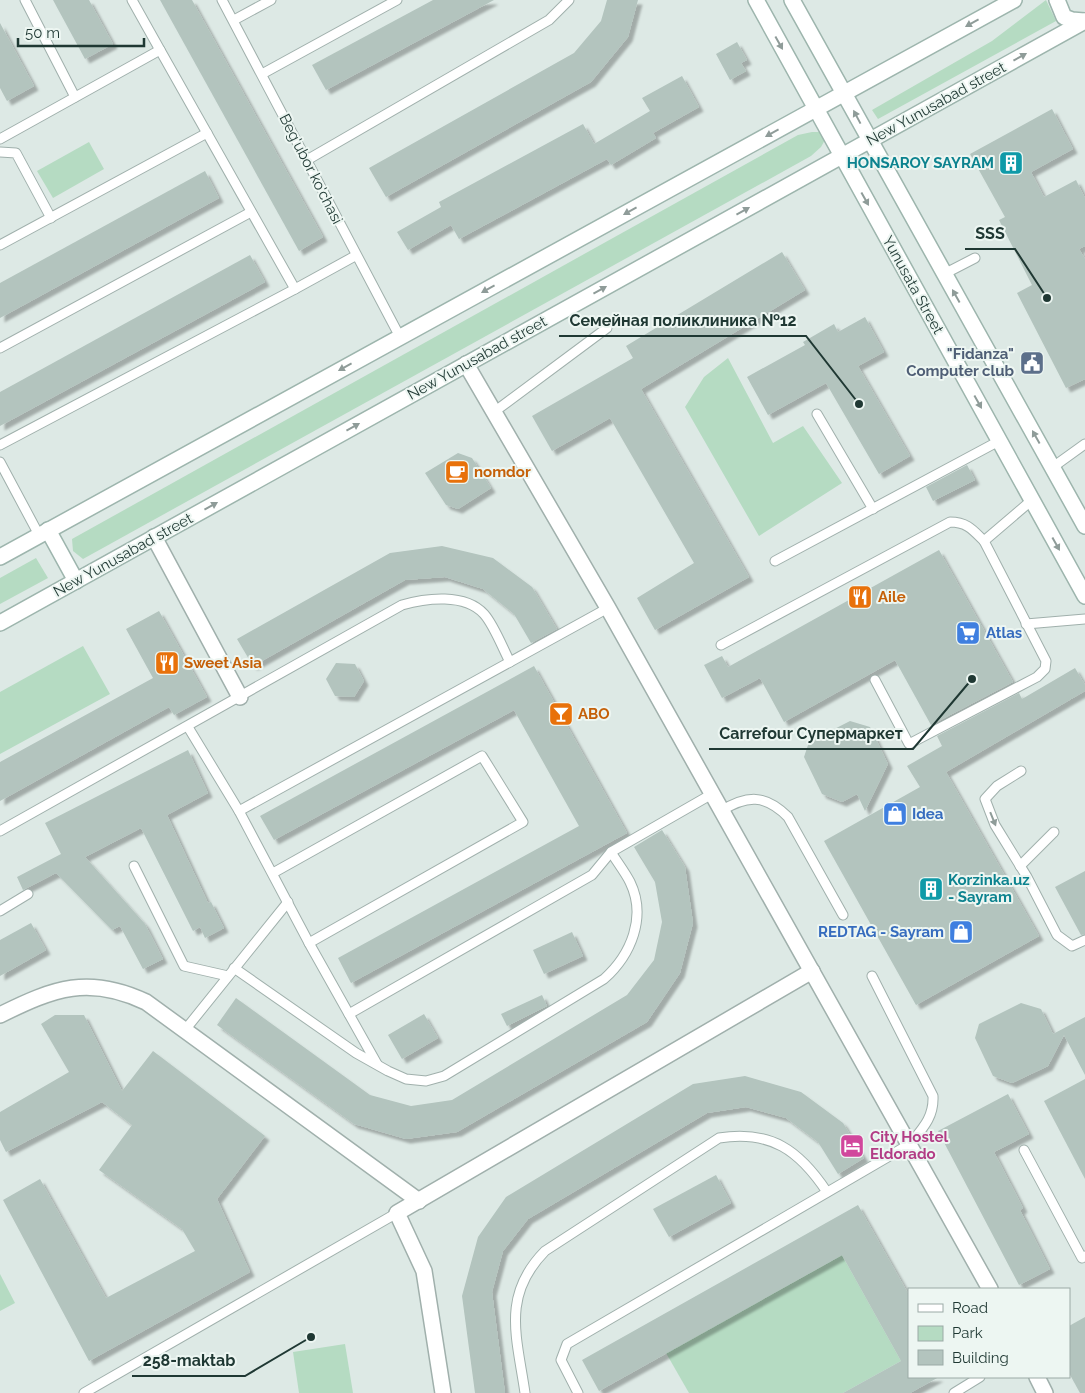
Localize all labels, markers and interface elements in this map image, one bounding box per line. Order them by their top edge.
scale bar [18,15,144,47]
one-way arrow [965,19,978,28]
text: 50 m [25,24,60,42]
one-way arrow [775,36,784,49]
one-way arrow [1012,53,1027,61]
street label: New Yunusabad street [863,58,1009,150]
one-way arrow [853,109,861,124]
street label: Beg'ubor ko'chasi [275,111,347,227]
one-way arrow [766,128,779,137]
building icon: HONSAROY SAYRAM [998,150,1024,176]
place label: HONSAROY SAYRAM [847,154,994,172]
one-way arrow [860,192,869,205]
one-way arrow [623,207,637,215]
one-way arrow [735,207,750,215]
callout: SSS [965,218,1015,249]
text: SSS [975,224,1005,243]
street label: Yunusata Street [879,233,947,337]
one-way arrow [480,285,495,293]
one-way arrow [593,286,608,294]
one-way arrow [952,289,961,302]
callout: Семейная поликлиника №12 [559,305,806,336]
text: Семейная поликлиника №12 [569,311,797,330]
street label: New Yunusabad street [404,312,550,404]
place label: "Fidanza" Computer club [906,345,1014,380]
public building icon: "Fidanza" Computer club [1019,350,1045,376]
one-way arrow [338,363,352,371]
one-way arrow [973,395,982,409]
one-way arrow [345,423,360,431]
one-way arrow [1032,430,1040,445]
cafe icon: nomdor [444,459,470,485]
place label: nomdor [474,463,531,481]
one-way arrow [204,502,218,510]
street label: New Yunusabad street [50,509,196,601]
one-way arrow [1052,537,1060,552]
restaurant icon: Aile [847,584,873,610]
place label: Aile [878,588,906,606]
supermarket icon: Atlas [955,620,981,646]
place label: Atlas [986,624,1022,642]
restaurant icon: Sweet Asia [154,650,180,676]
place label: Sweet Asia [184,654,262,672]
bar icon: ABO [548,701,574,727]
place label: ABO [578,705,610,723]
callout: Carrefour Супермаркет [709,718,913,749]
text: Carrefour Супермаркет [719,724,903,743]
shop icon: Idea [882,801,908,827]
place label: Idea [912,805,944,823]
one-way arrow [989,812,997,827]
place label: Korzinka.uz - Sayram [948,871,1030,906]
building icon: Korzinka.uz - Sayram [918,876,944,902]
shop icon: REDTAG - Sayram [948,919,974,945]
place label: REDTAG - Sayram [818,923,944,941]
place label: City Hostel Eldorado [870,1128,948,1163]
hotel icon: City Hostel Eldorado [839,1133,865,1159]
legend [908,1288,1070,1378]
text: Road [952,1299,988,1317]
text: Park [952,1324,983,1342]
callout: 258-maktab [132,1345,245,1376]
text: Building [952,1349,1009,1367]
text: 258-maktab [143,1351,235,1370]

